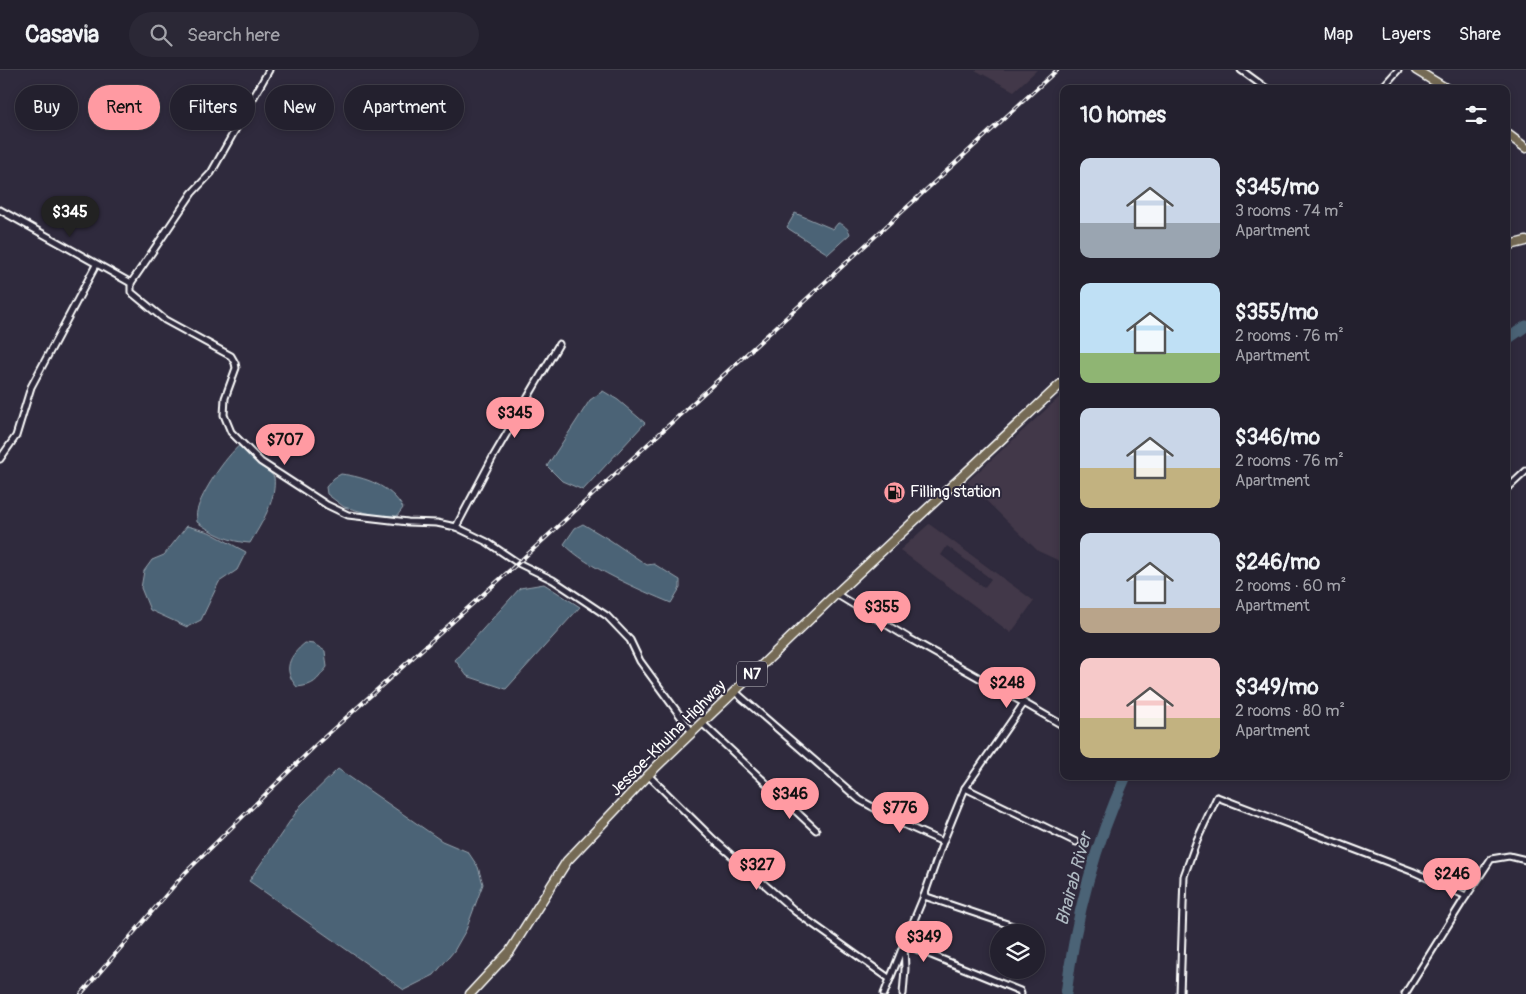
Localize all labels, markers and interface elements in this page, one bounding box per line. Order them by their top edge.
search box [129,12,479,57]
text: Casavia [25,20,99,49]
icon: search [147,21,175,49]
text: Search here [187,23,280,47]
text: Map [1324,23,1353,46]
text: Layers [1381,23,1431,46]
text: Share [1459,23,1501,46]
chip: Buy [15,85,78,130]
chip: Rent [88,85,160,130]
chip: Filters [170,85,255,130]
chip: New [265,85,334,130]
chip: Apartment [344,85,464,130]
icon: filters [1462,101,1490,129]
text: 10 homes [1080,102,1166,129]
text: $345/mo [1235,174,1319,201]
icon: home [1120,178,1180,238]
pin: $345 [40,196,100,238]
text: 3 rooms · 74 m² [1235,201,1344,221]
text: $345 [52,202,88,222]
text: Apartment [1235,221,1310,241]
text: $355/mo [1235,299,1318,326]
icon: home [1120,303,1180,363]
text: 2 rooms · 76 m² [1235,326,1344,346]
text: Apartment [1235,346,1310,366]
pin: $345 [485,396,545,439]
text: $345 [497,403,533,423]
pin: $707 [255,424,315,466]
text: $346/mo [1235,424,1320,451]
icon: home [1120,428,1180,488]
text: $707 [267,430,303,450]
text: 2 rooms · 76 m² [1235,451,1344,471]
text: Apartment [1235,471,1310,491]
fuel station icon: Filling station [882,480,906,504]
place label: Filling station [910,482,1001,502]
text: $246/mo [1235,549,1320,576]
icon: home [1120,553,1180,613]
text: 2 rooms · 60 m² [1235,576,1346,596]
pin: $355 [852,590,912,633]
text: Apartment [1235,596,1310,616]
text: $355 [865,597,899,617]
road number: N7 [737,662,767,686]
pin: $248 [977,666,1037,709]
text: $248 [990,673,1024,693]
text: $349/mo [1235,674,1319,701]
street label: Jessoe-Khulna Highway [606,676,730,800]
icon: home [1120,678,1180,738]
text: 2 rooms · 80 m² [1235,701,1345,721]
text: Apartment [1235,721,1310,741]
pin: $346 [760,778,820,820]
text: $346 [772,784,808,804]
pin: $776 [870,792,930,834]
text: $776 [883,798,917,818]
water label: Bhairab River [1051,828,1098,928]
pin: $327 [727,848,787,891]
text: $327 [739,855,775,875]
pin: $246 [1422,858,1482,900]
text: $246 [1434,864,1470,884]
pin: $349 [894,920,954,963]
map controls [990,924,1045,979]
button: layers [990,924,1045,979]
text: $349 [906,927,942,947]

